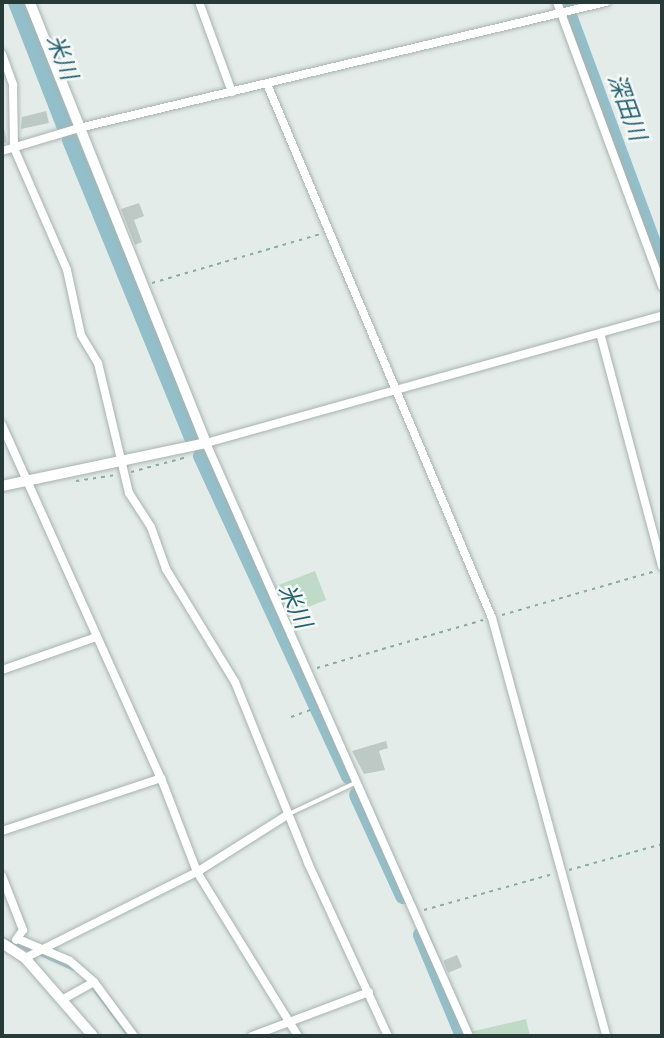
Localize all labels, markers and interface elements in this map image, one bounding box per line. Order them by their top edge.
water label: 米川 [41,31,83,83]
water label: 深田川 [602,70,652,144]
water label: 米川 [273,579,317,633]

